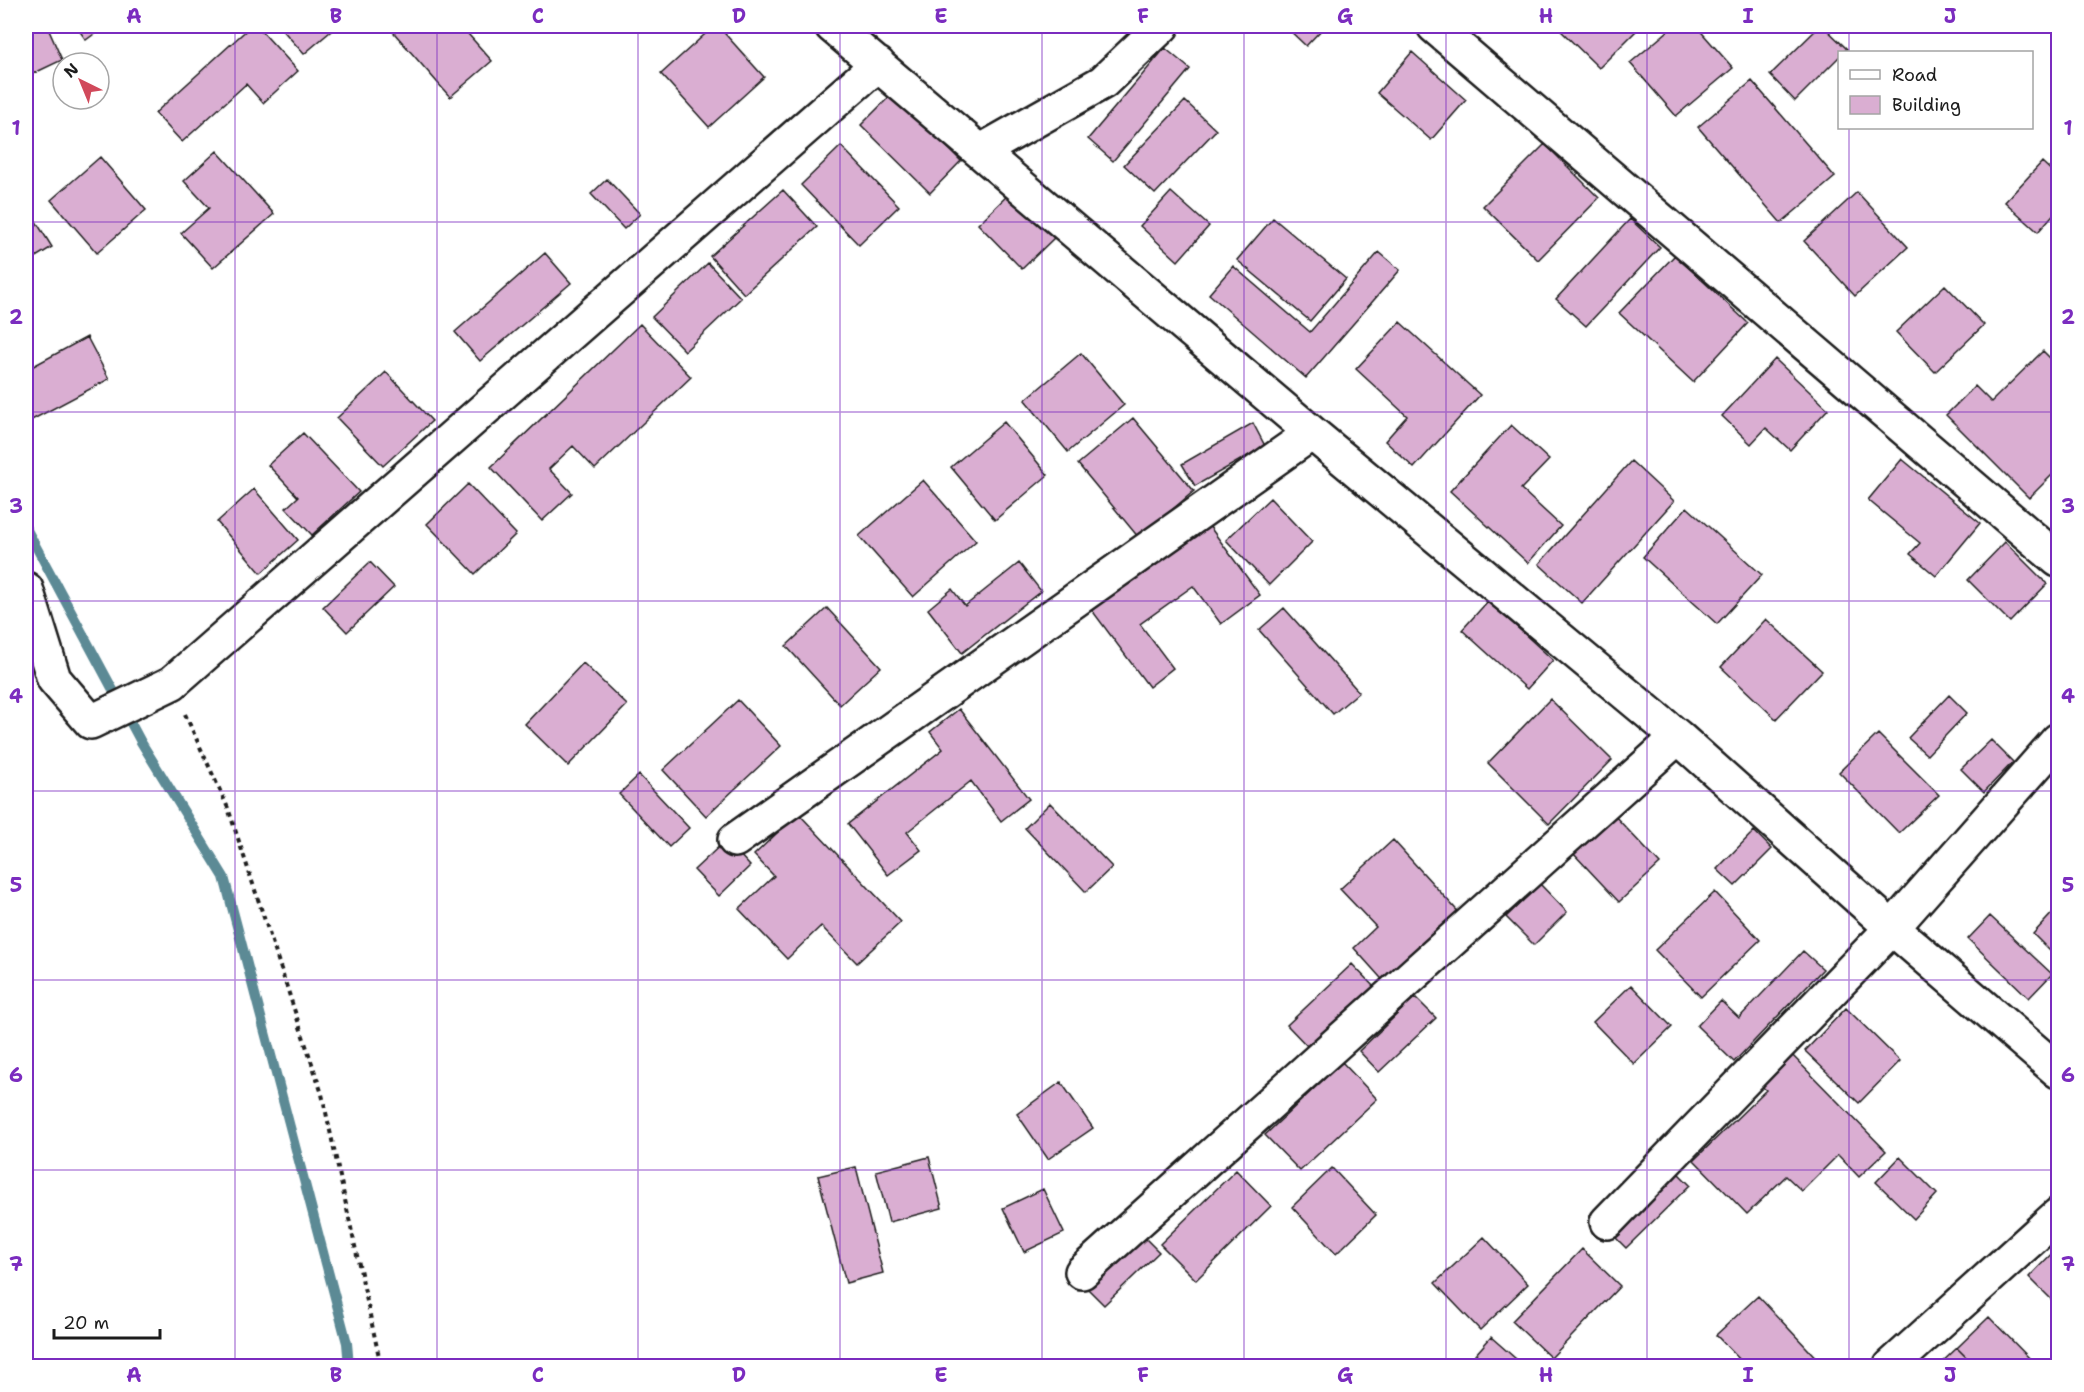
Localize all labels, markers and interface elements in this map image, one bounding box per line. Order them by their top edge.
text: A [126,3,142,29]
text: B [330,3,342,29]
text: C [532,3,544,29]
text: D [732,3,746,29]
text: E [934,3,948,29]
text: F [1137,3,1149,29]
text: G [1337,3,1353,29]
text: H [1539,3,1553,29]
text: I [1742,3,1754,29]
text: J [1944,3,1957,29]
north arrow [51,51,111,111]
legend [1838,51,2033,129]
text: N [59,58,83,82]
text: Road [1892,63,1937,87]
text: Building [1892,93,1961,117]
text: 1 [11,115,21,141]
text: 1 [2063,115,2073,141]
text: 2 [9,304,23,330]
text: 2 [2061,304,2075,330]
text: 3 [9,493,23,519]
text: 3 [2061,493,2075,519]
text: 4 [9,683,23,709]
text: 4 [2061,683,2075,709]
text: 5 [10,872,22,898]
text: 5 [2062,872,2074,898]
text: 6 [9,1062,23,1088]
text: 6 [2061,1062,2075,1088]
text: 7 [9,1251,23,1277]
text: 7 [2061,1251,2075,1277]
scale bar [54,1302,160,1340]
text: 20 m [63,1311,109,1335]
text: A [126,1362,142,1388]
text: B [330,1362,342,1388]
text: C [532,1362,544,1388]
text: D [732,1362,746,1388]
text: E [934,1362,948,1388]
text: F [1137,1362,1149,1388]
text: G [1337,1362,1353,1388]
text: H [1539,1362,1553,1388]
text: I [1742,1362,1754,1388]
text: J [1944,1362,1957,1388]

